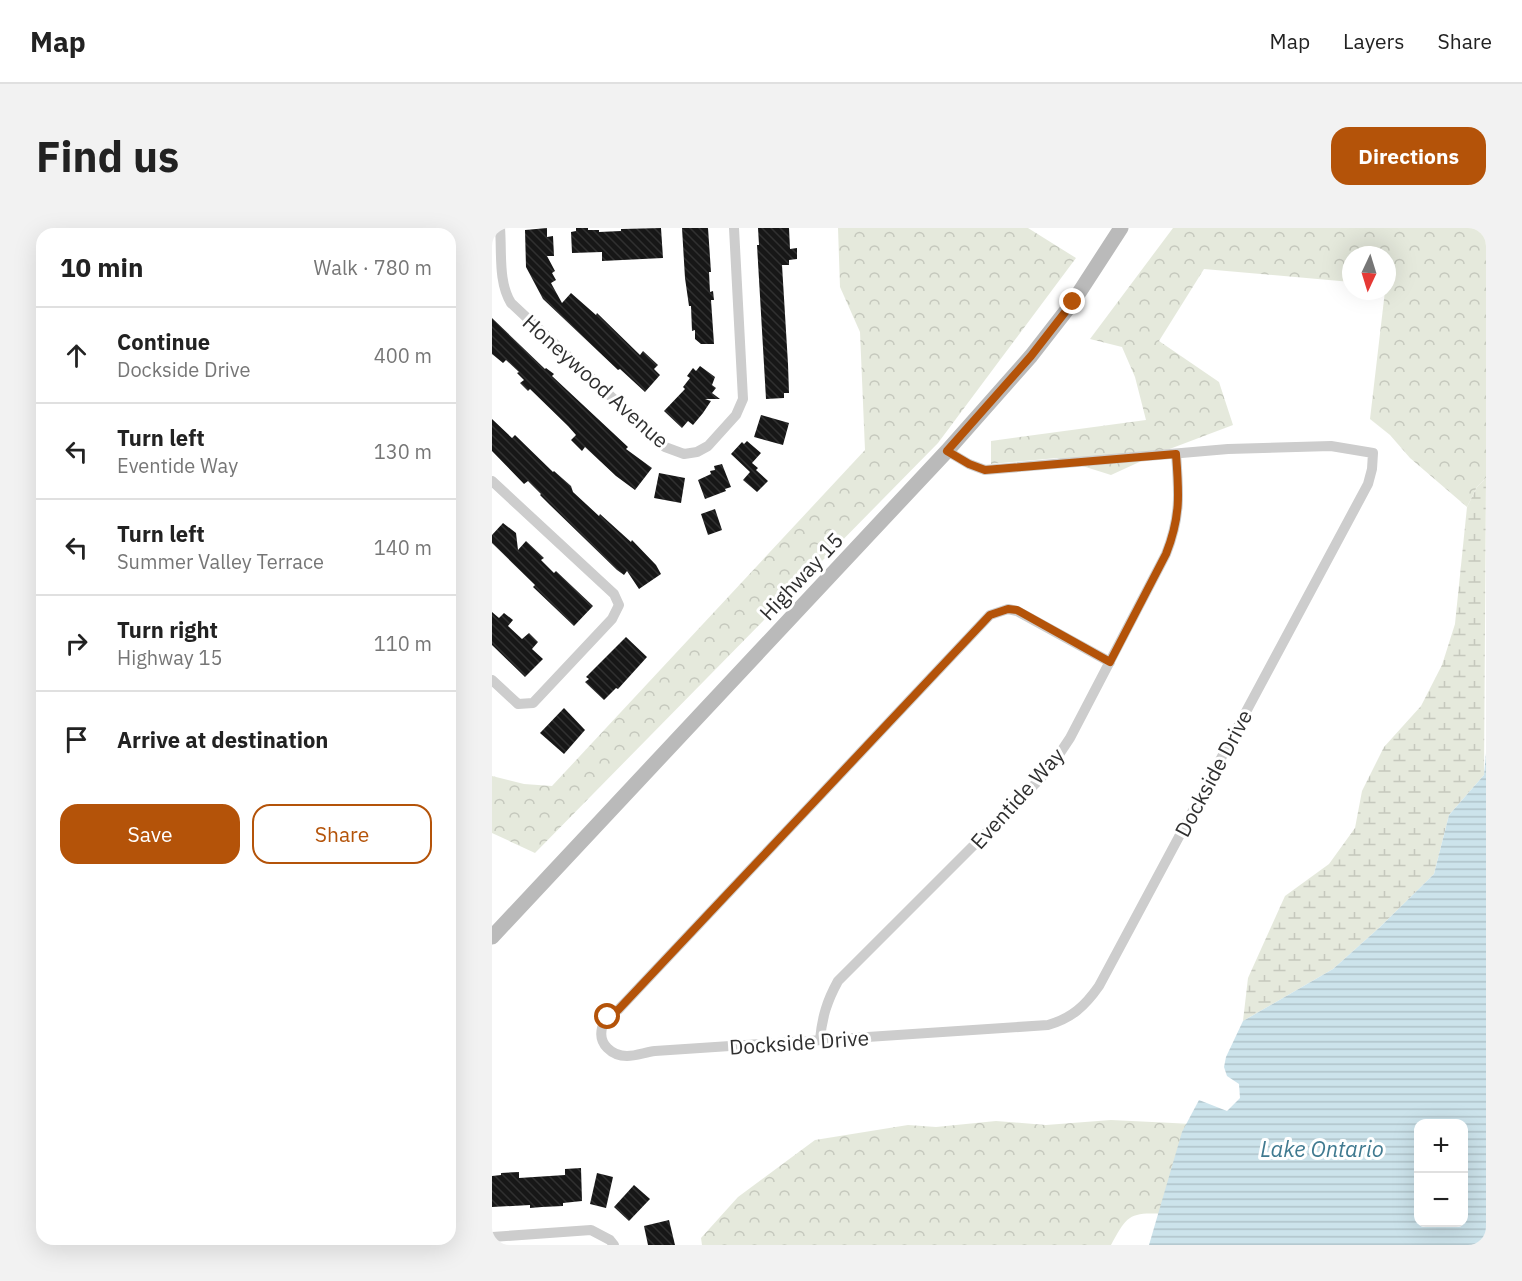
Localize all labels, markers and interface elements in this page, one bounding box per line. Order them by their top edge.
text: Map [30,23,86,60]
text: Map [1270,27,1310,55]
text: Layers [1343,27,1405,55]
text: Share [1438,27,1492,55]
button: Directions [1331,127,1486,185]
text: Find us [36,129,179,184]
north arrow [1342,246,1396,300]
text: 10 min [60,250,144,284]
text: Walk · 780 m [314,254,432,281]
route end [1059,288,1085,314]
street label: Honeywood Avenue [517,308,675,454]
text: Continue [117,327,210,356]
icon: ahead [60,339,93,372]
text: 400 m [374,342,432,369]
text: Dockside Drive [117,356,250,383]
text: Turn left [117,423,205,452]
icon: left [60,435,93,468]
text: 130 m [374,438,432,465]
text: Eventide Way [117,452,238,479]
text: Turn left [117,519,205,548]
street label: Highway 15 [753,526,849,626]
icon: left [60,531,93,564]
text: 140 m [374,534,432,561]
text: Summer Valley Terrace [117,548,324,575]
text: Turn right [117,615,218,644]
icon: right [60,627,93,660]
text: 110 m [374,630,432,657]
text: Highway 15 [117,644,222,671]
street label: Dockside Drive [1168,705,1258,841]
icon: arrive [60,723,93,756]
text: Arrive at destination [117,725,328,754]
street label: Eventide Way [964,741,1070,855]
button: Save [60,804,240,864]
button: Share [252,804,432,864]
route start [594,1003,620,1029]
street label: Dockside Drive [728,1023,870,1061]
map controls [1414,1119,1468,1227]
button: + [1414,1119,1468,1173]
water label: Lake Ontario [1260,1134,1384,1163]
button: − [1414,1173,1468,1227]

